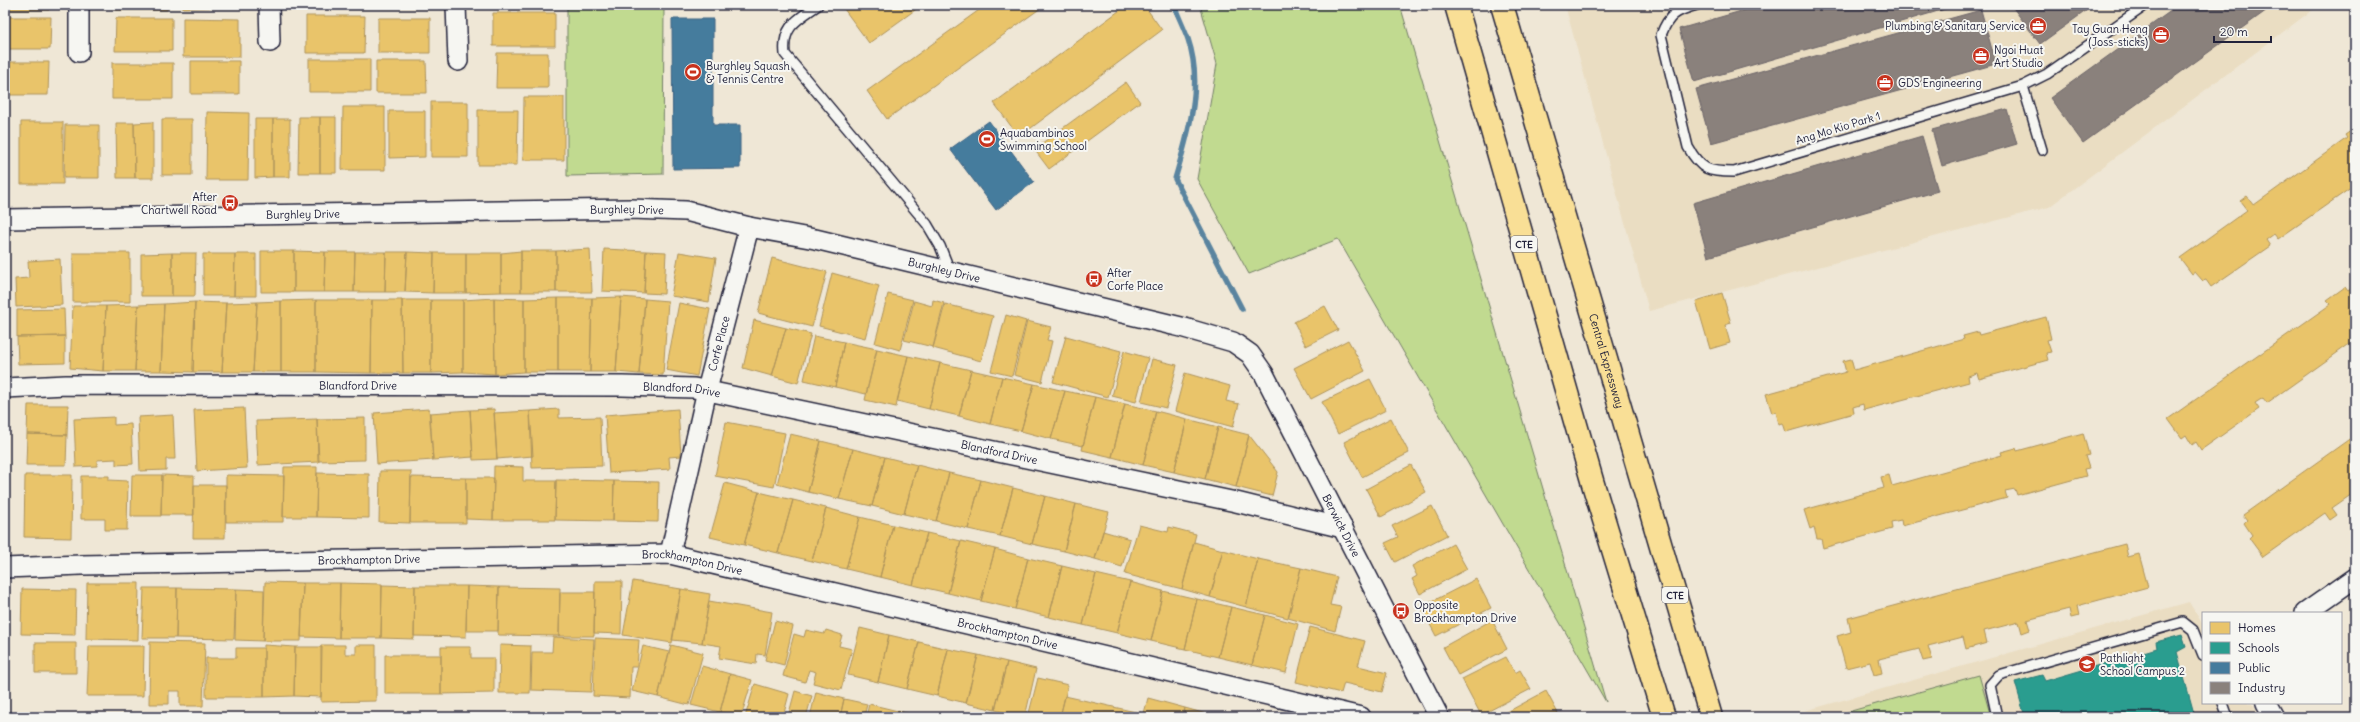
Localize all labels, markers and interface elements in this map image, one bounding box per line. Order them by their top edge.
office icon: Plumbing & Sanitary Service [2028,16,2048,36]
scale bar [2214,18,2271,44]
place label: Plumbing & Sanitary Service [1885,19,2025,33]
place label: Tay Guan Heng (Joss-sticks) [2072,22,2148,49]
text: 20 m [2220,24,2248,39]
office icon: Tay Guan Heng (Joss-sticks) [2151,25,2171,45]
place label: Ngoi Huat Art Studio [1994,43,2043,70]
office icon: Ngoi Huat Art Studio [1971,46,1991,66]
place label: Burghley Squash & Tennis Centre [706,59,790,86]
sports icon: Burghley Squash & Tennis Centre [683,62,703,82]
office icon: GDS Engineering [1875,73,1895,93]
place label: GDS Engineering [1898,76,1982,90]
street label: Ang Mo Kio Park 1 [1794,109,1882,147]
place label: Aquabambinos Swimming School [1000,126,1087,153]
sports icon: Aquabambinos Swimming School [977,129,997,149]
place label: After Chartwell Road [141,190,218,217]
bus stop icon: After Chartwell Road [220,193,240,213]
street label: Burghley Drive [590,202,664,217]
street label: Burghley Drive [266,207,340,222]
road number: CTE [1511,236,1537,252]
street label: Burghley Drive [907,255,982,286]
place label: After Corfe Place [1107,266,1163,293]
bus stop icon: After Corfe Place [1084,269,1104,289]
street label: Central Expressway [1586,312,1627,410]
street label: Corfe Place [705,315,733,373]
street label: Blandford Drive [319,378,397,393]
street label: Blandford Drive [643,380,722,400]
street label: Blandford Drive [960,437,1039,467]
street label: Berwick Drive [1319,492,1363,559]
street label: Brockhampton Drive [641,547,744,578]
street label: Brockhampton Drive [318,552,420,568]
road number: CTE [1662,587,1688,603]
place label: Opposite Brockhampton Drive [1414,598,1516,625]
bus stop icon: Opposite Brockhampton Drive [1391,601,1411,621]
legend [2202,612,2342,704]
street label: Brockhampton Drive [956,615,1059,652]
text: Homes [2238,620,2276,635]
text: Schools [2238,640,2279,655]
place label: Pathlight School Campus 2 [2100,651,2185,678]
school or university icon: Pathlight School Campus 2 [2077,654,2097,674]
text: Public [2238,660,2270,675]
text: Industry [2238,680,2285,695]

